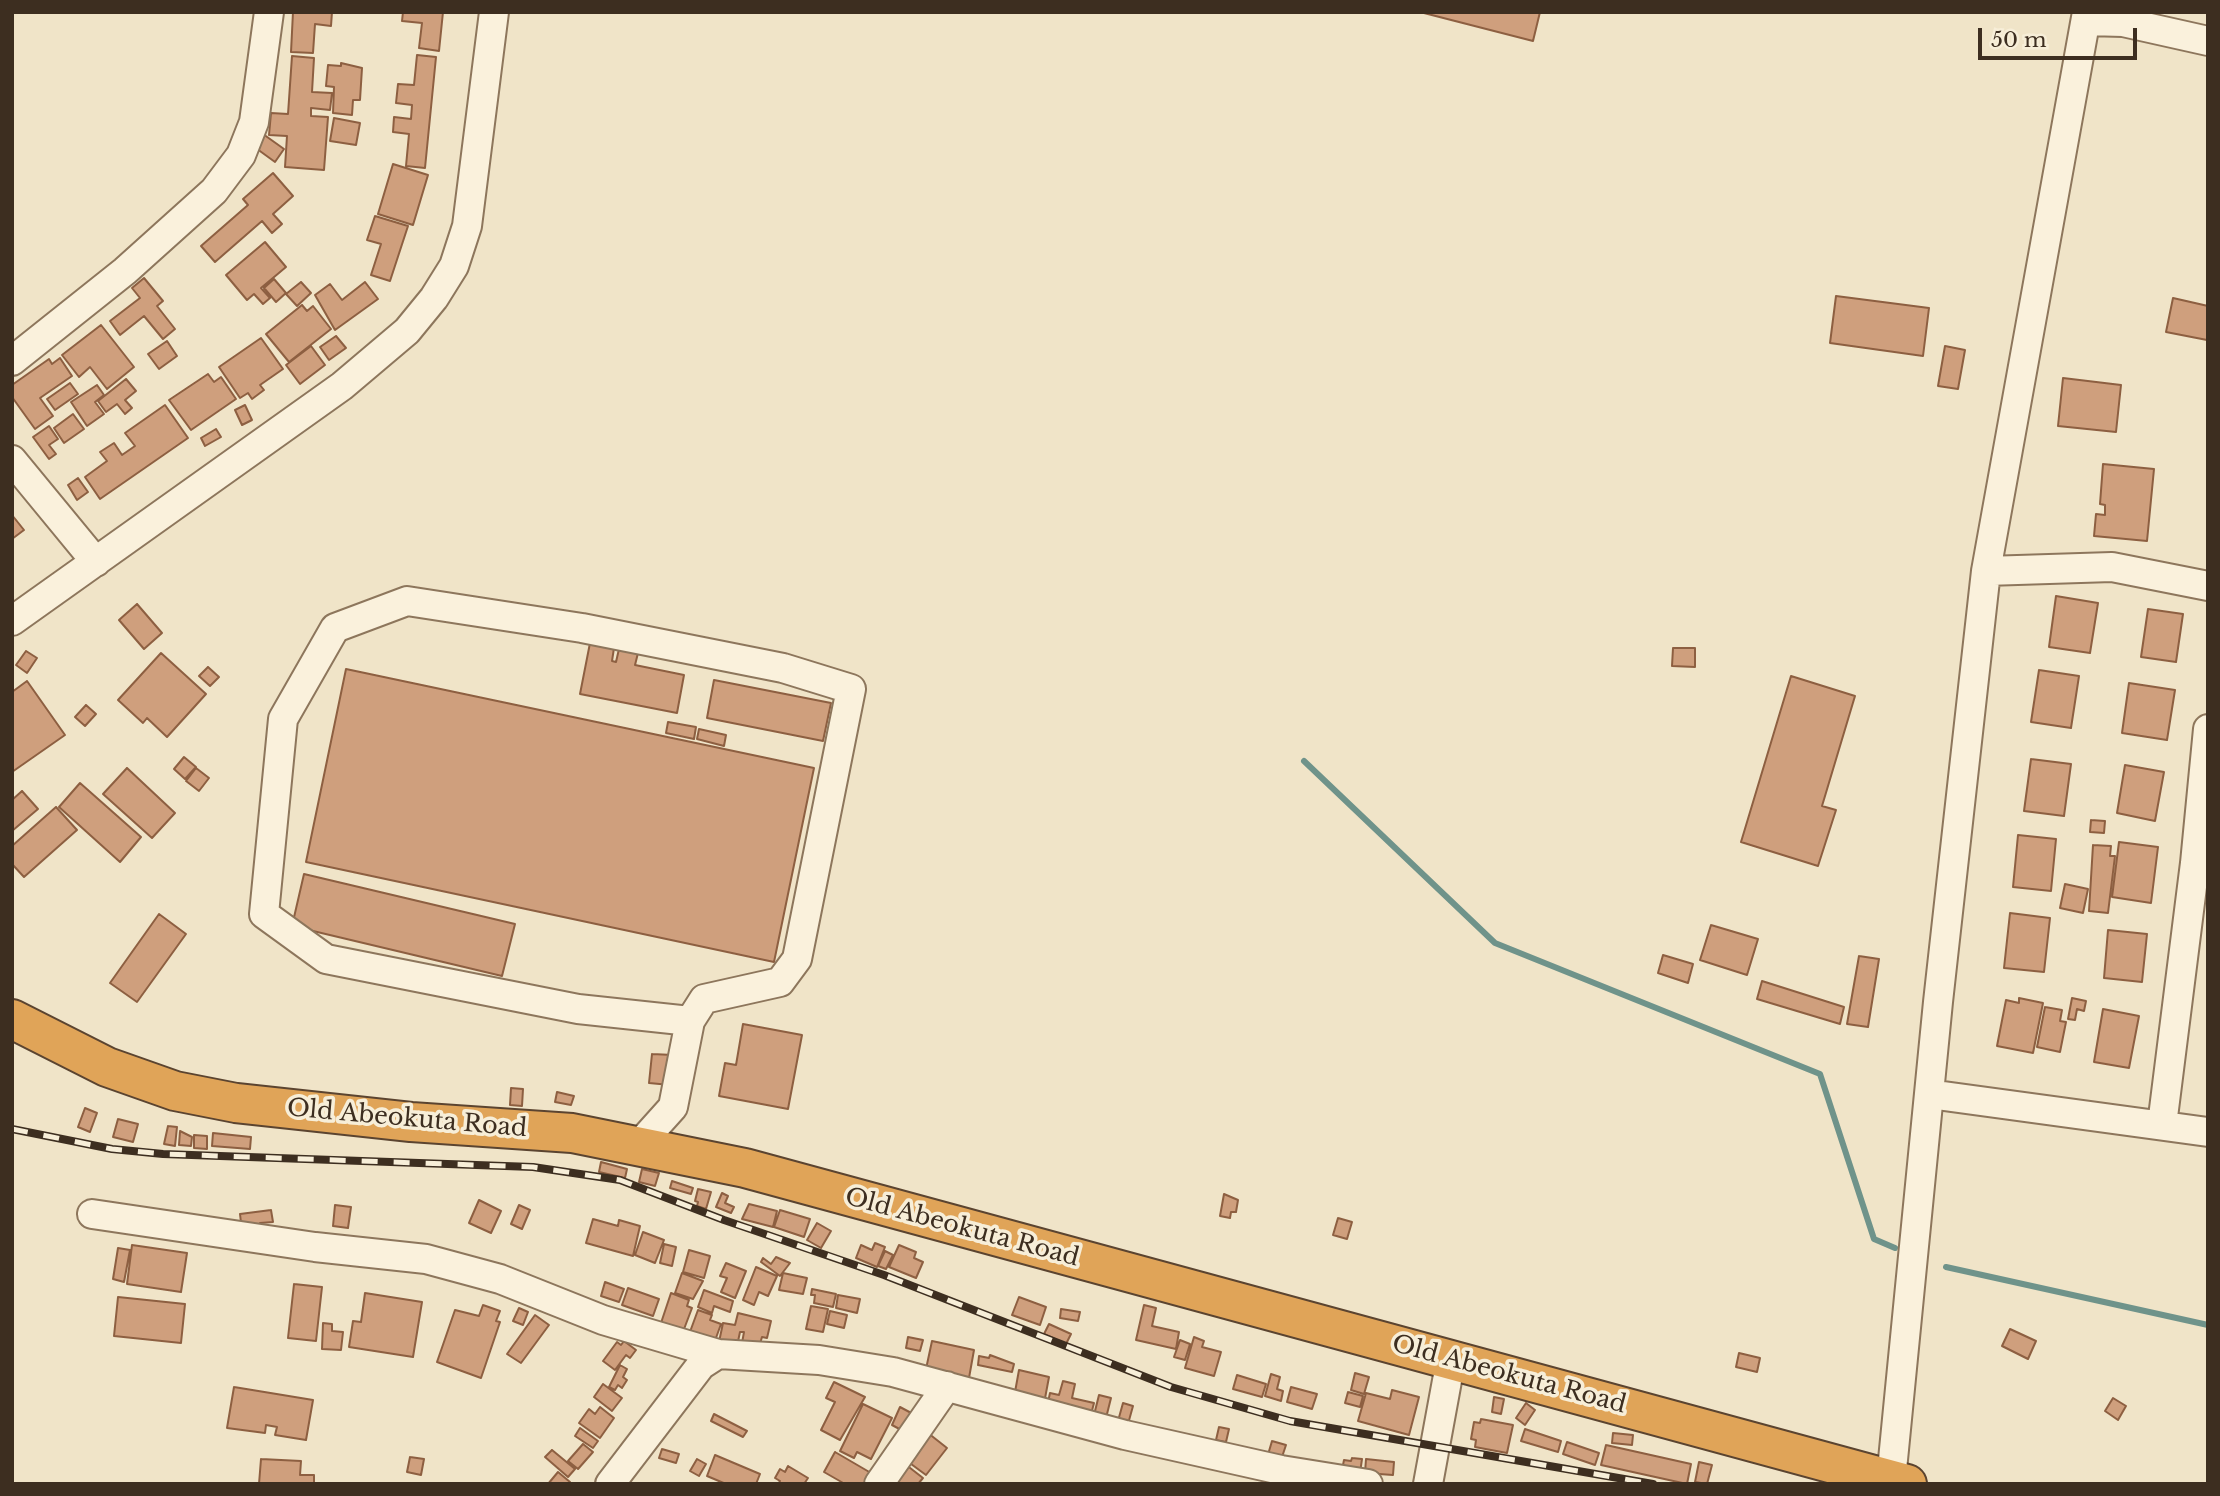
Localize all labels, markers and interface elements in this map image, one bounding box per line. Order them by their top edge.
scale bar [1982,14,2141,58]
text: 50 m [1991,27,2046,53]
street label: Old Abeokuta Road [286,1094,528,1144]
street label: Old Abeokuta Road [842,1183,1082,1273]
street label: Old Abeokuta Road [1389,1330,1629,1420]

